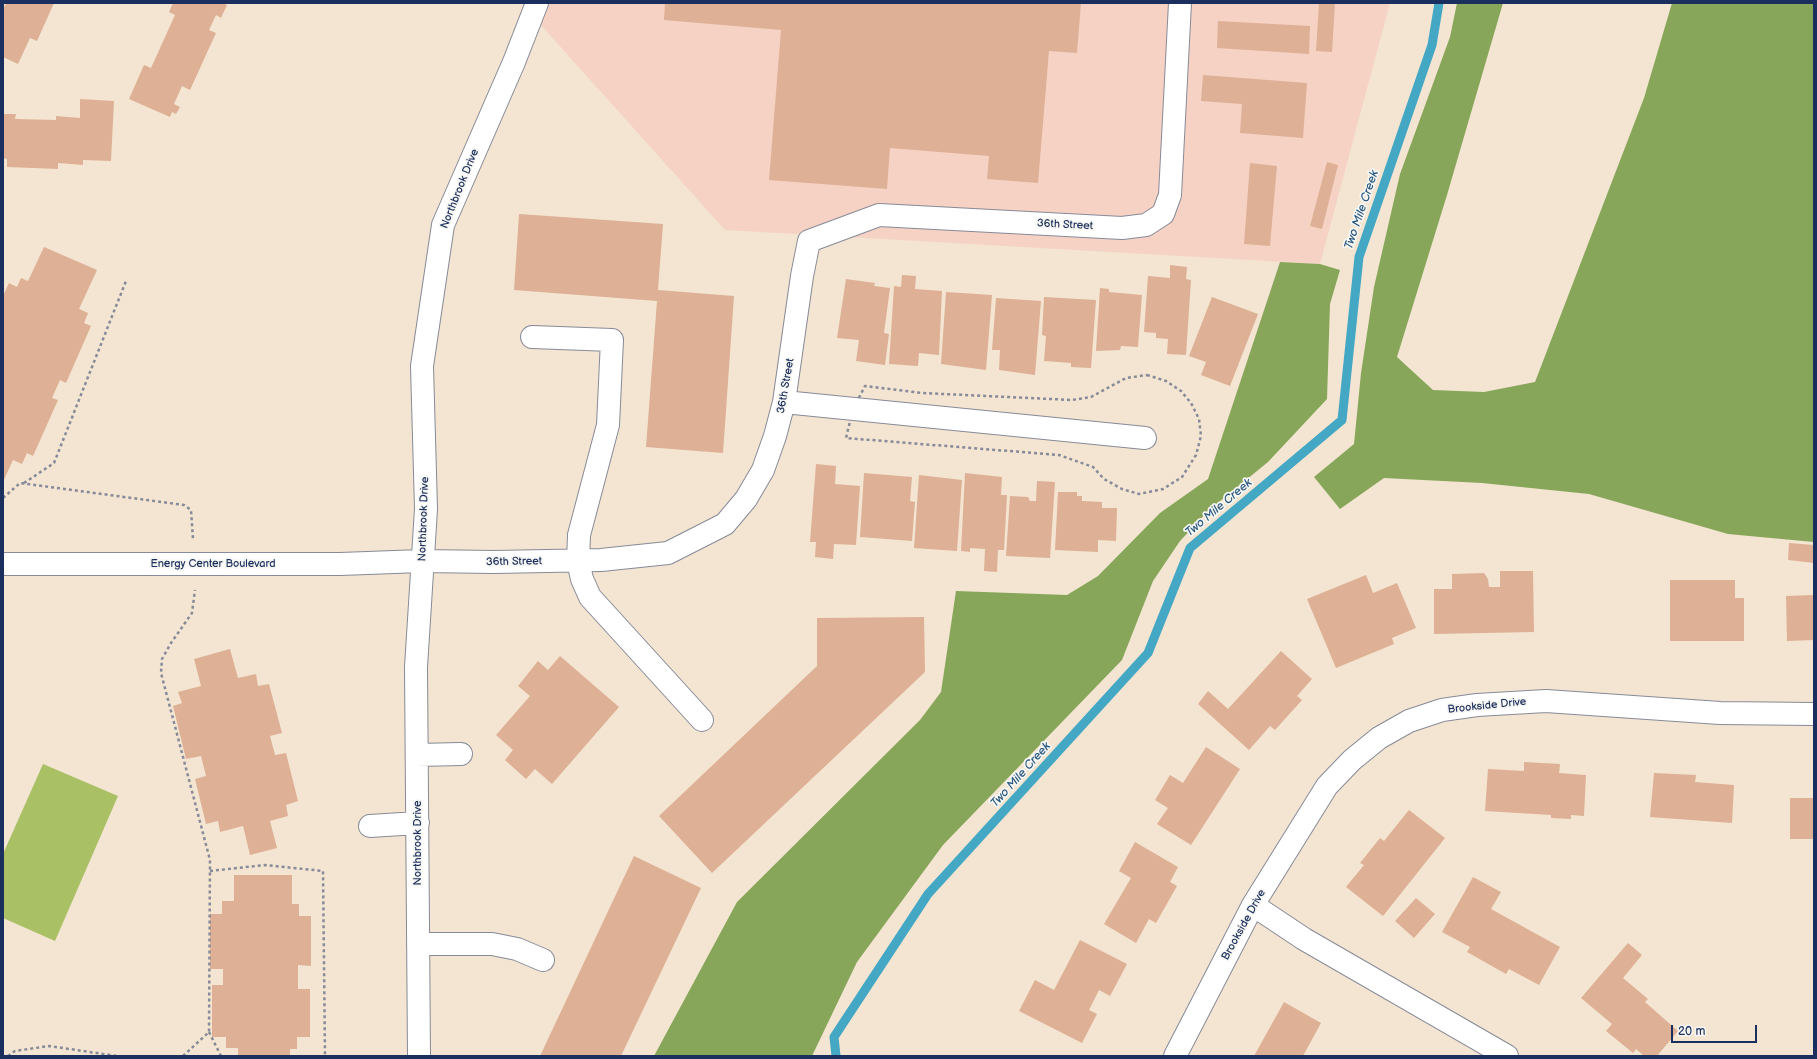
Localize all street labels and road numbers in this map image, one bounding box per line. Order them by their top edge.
street label: Northbrook Drive [438,147,482,231]
street label: 36th Street [1037,217,1093,233]
street label: 36th Street [775,357,797,415]
street label: Northbrook Drive [416,476,432,562]
street label: 36th Street [486,555,542,569]
street label: Energy Center Boulevard [150,557,276,571]
street label: Brookside Drive [1447,695,1527,717]
street label: Northbrook Drive [411,801,425,885]
street label: Brookside Drive [1219,887,1269,963]

